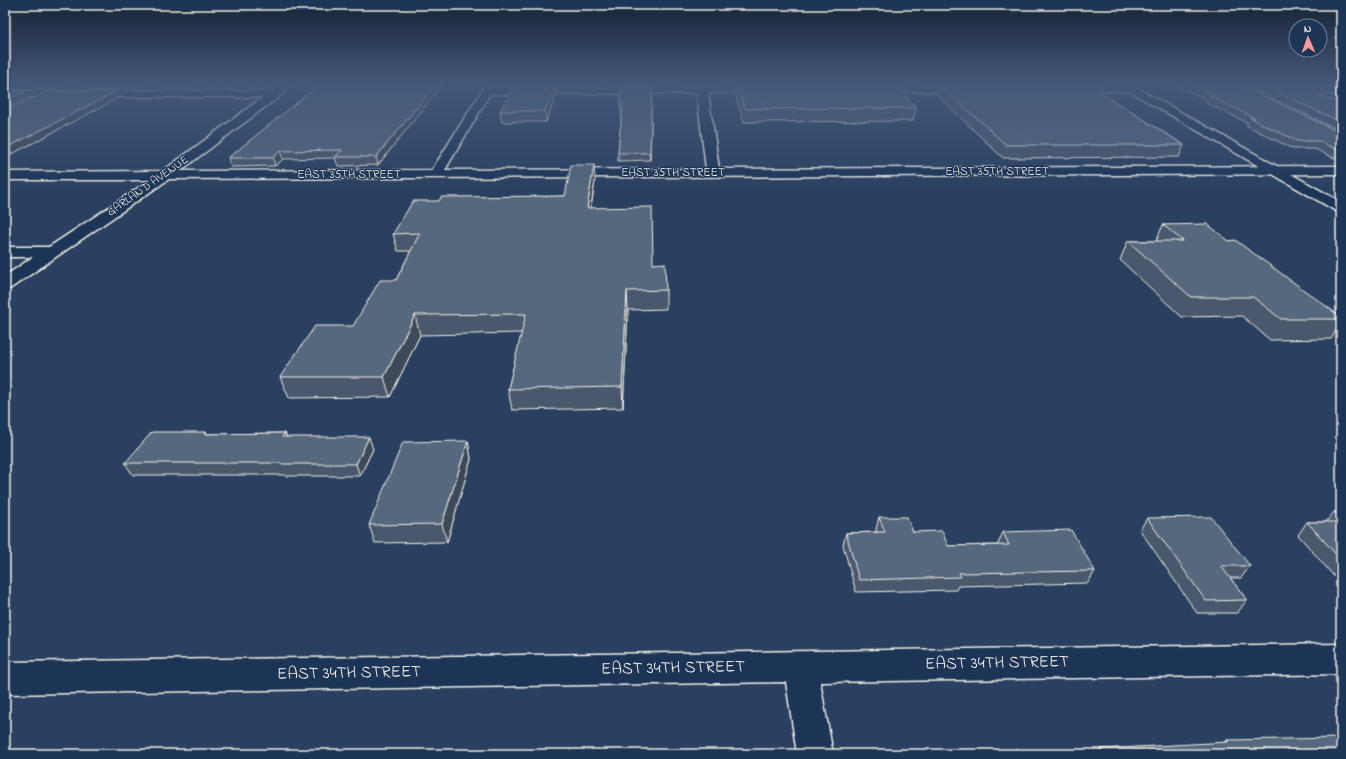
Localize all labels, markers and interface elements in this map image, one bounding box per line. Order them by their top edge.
north arrow [1288,18,1328,58]
text: N [1304,21,1312,37]
street label: GARLAND AVENUE [103,151,193,221]
street label: EAST 35TH STREET [945,163,1049,181]
street label: EAST 35TH STREET [621,164,725,182]
street label: EAST 35TH STREET [297,166,401,184]
street label: EAST 34TH STREET [925,649,1069,677]
street label: EAST 34TH STREET [601,654,745,682]
street label: EAST 34TH STREET [277,659,421,687]

